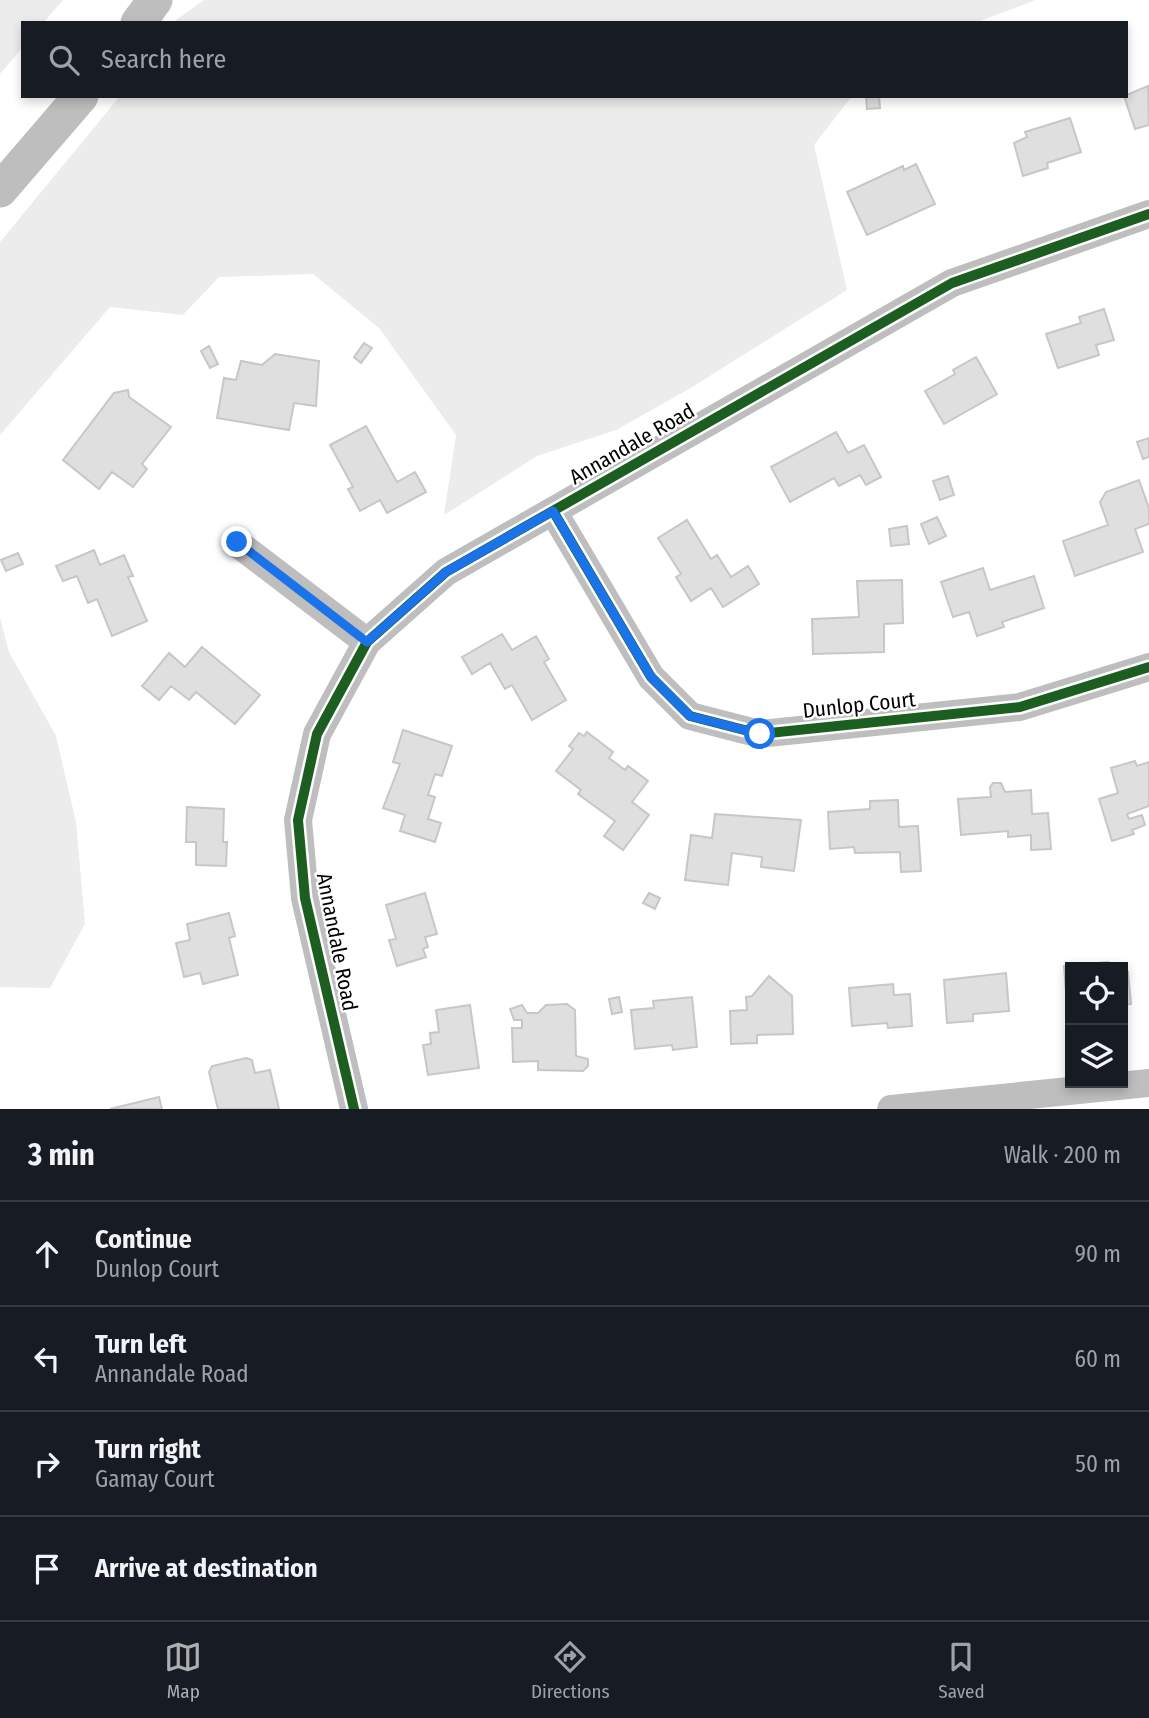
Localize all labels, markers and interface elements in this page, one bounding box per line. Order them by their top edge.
search box [21,21,1128,98]
icon: search [45,41,83,79]
text: Search here [101,44,226,75]
street label: Annandale Road [565,398,699,490]
route end [221,526,252,557]
street label: Dunlop Court [801,686,917,724]
route start [744,718,775,749]
street label: Annandale Road [311,871,363,1013]
map controls [1065,962,1128,1088]
button: locate [1065,962,1128,1025]
button: layers [1065,1025,1128,1088]
text: 3 min [28,1137,95,1173]
text: Walk · 200 m [1004,1141,1121,1169]
text: Continue [95,1224,192,1255]
icon: ahead [28,1235,66,1273]
text: 90 m [1075,1240,1121,1268]
text: Dunlop Court [95,1255,219,1283]
text: Turn left [95,1329,187,1360]
icon: left [28,1340,66,1378]
text: 60 m [1075,1345,1121,1373]
text: Annandale Road [95,1360,249,1388]
text: Turn right [95,1434,201,1465]
icon: right [28,1445,66,1483]
text: 50 m [1075,1450,1121,1478]
text: Gamay Court [95,1465,215,1493]
icon: arrive [28,1550,66,1588]
text: Arrive at destination [95,1553,318,1584]
tab: Map [164,1638,202,1703]
tab: Directions [531,1638,610,1703]
tab: Saved [938,1638,985,1703]

